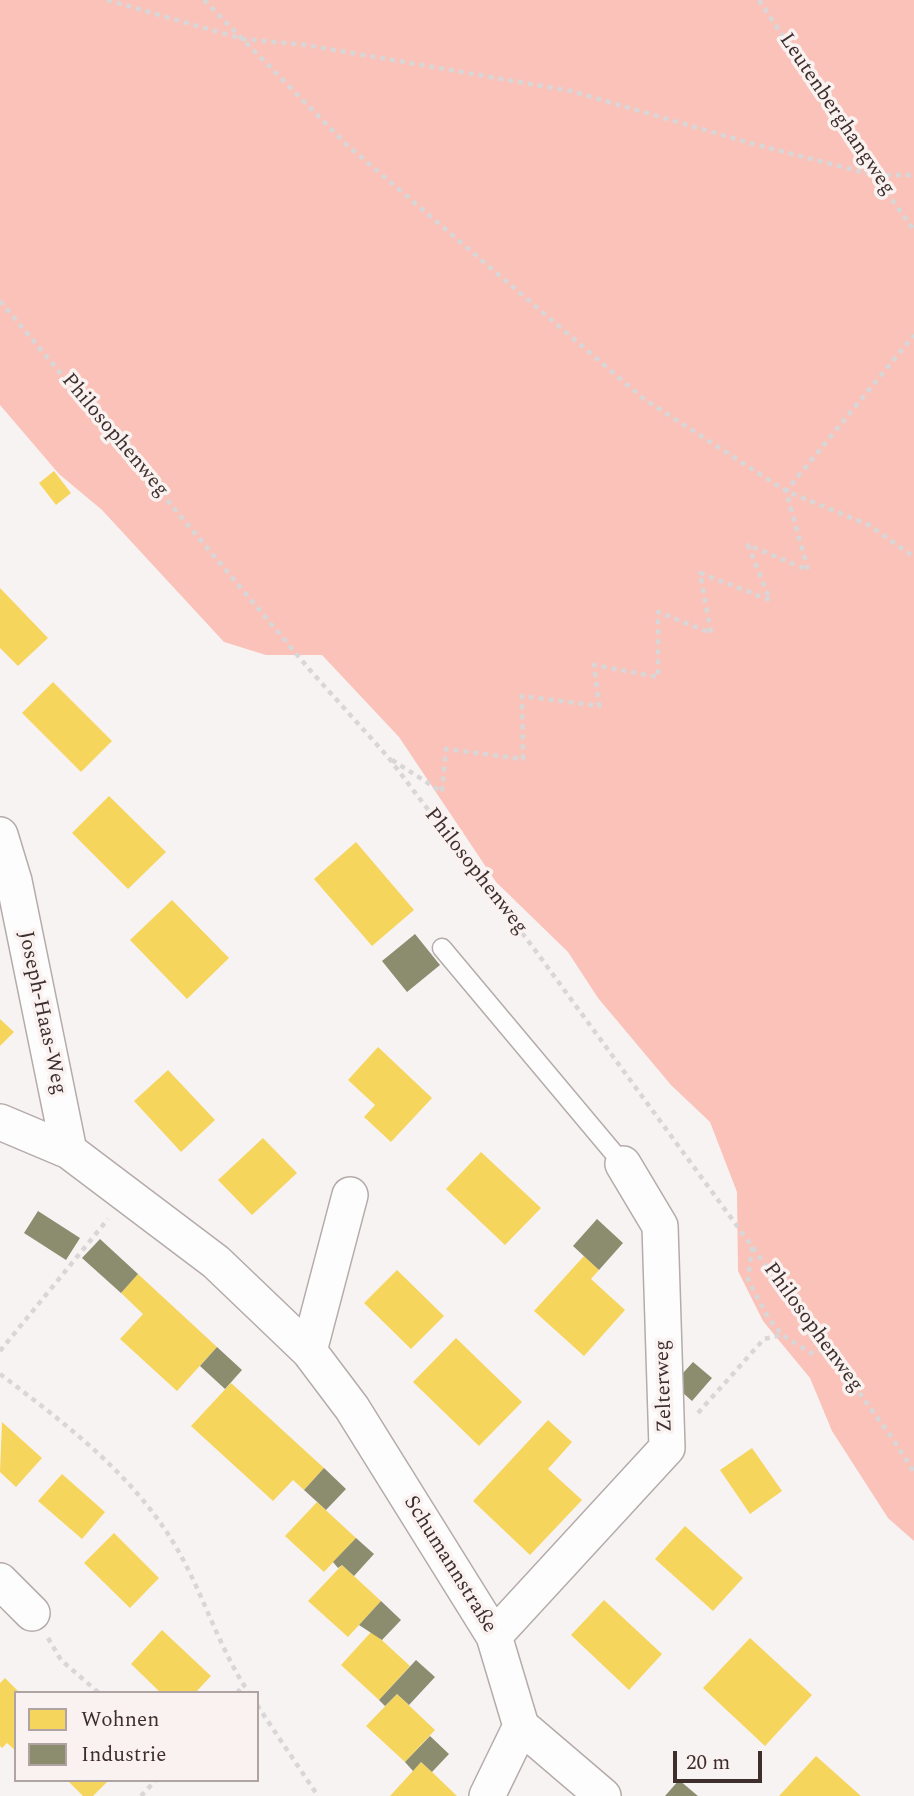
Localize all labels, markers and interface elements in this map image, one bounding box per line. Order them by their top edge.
street label: Leutenberghangweg [772,29,900,201]
street label: Philosophenweg [55,369,173,503]
street label: Philosophenweg [418,804,532,940]
street label: Joseph-Haas-Weg [11,929,71,1097]
street label: Philosophenweg [757,1258,867,1398]
street label: Zelterweg [651,1339,679,1433]
street label: Schumannstraße [397,1492,501,1638]
legend [14,1691,259,1782]
text: Wohnen [81,1704,159,1736]
scale bar [676,1736,765,1780]
text: Industrie [81,1739,167,1771]
text: 20 m [686,1747,730,1779]

